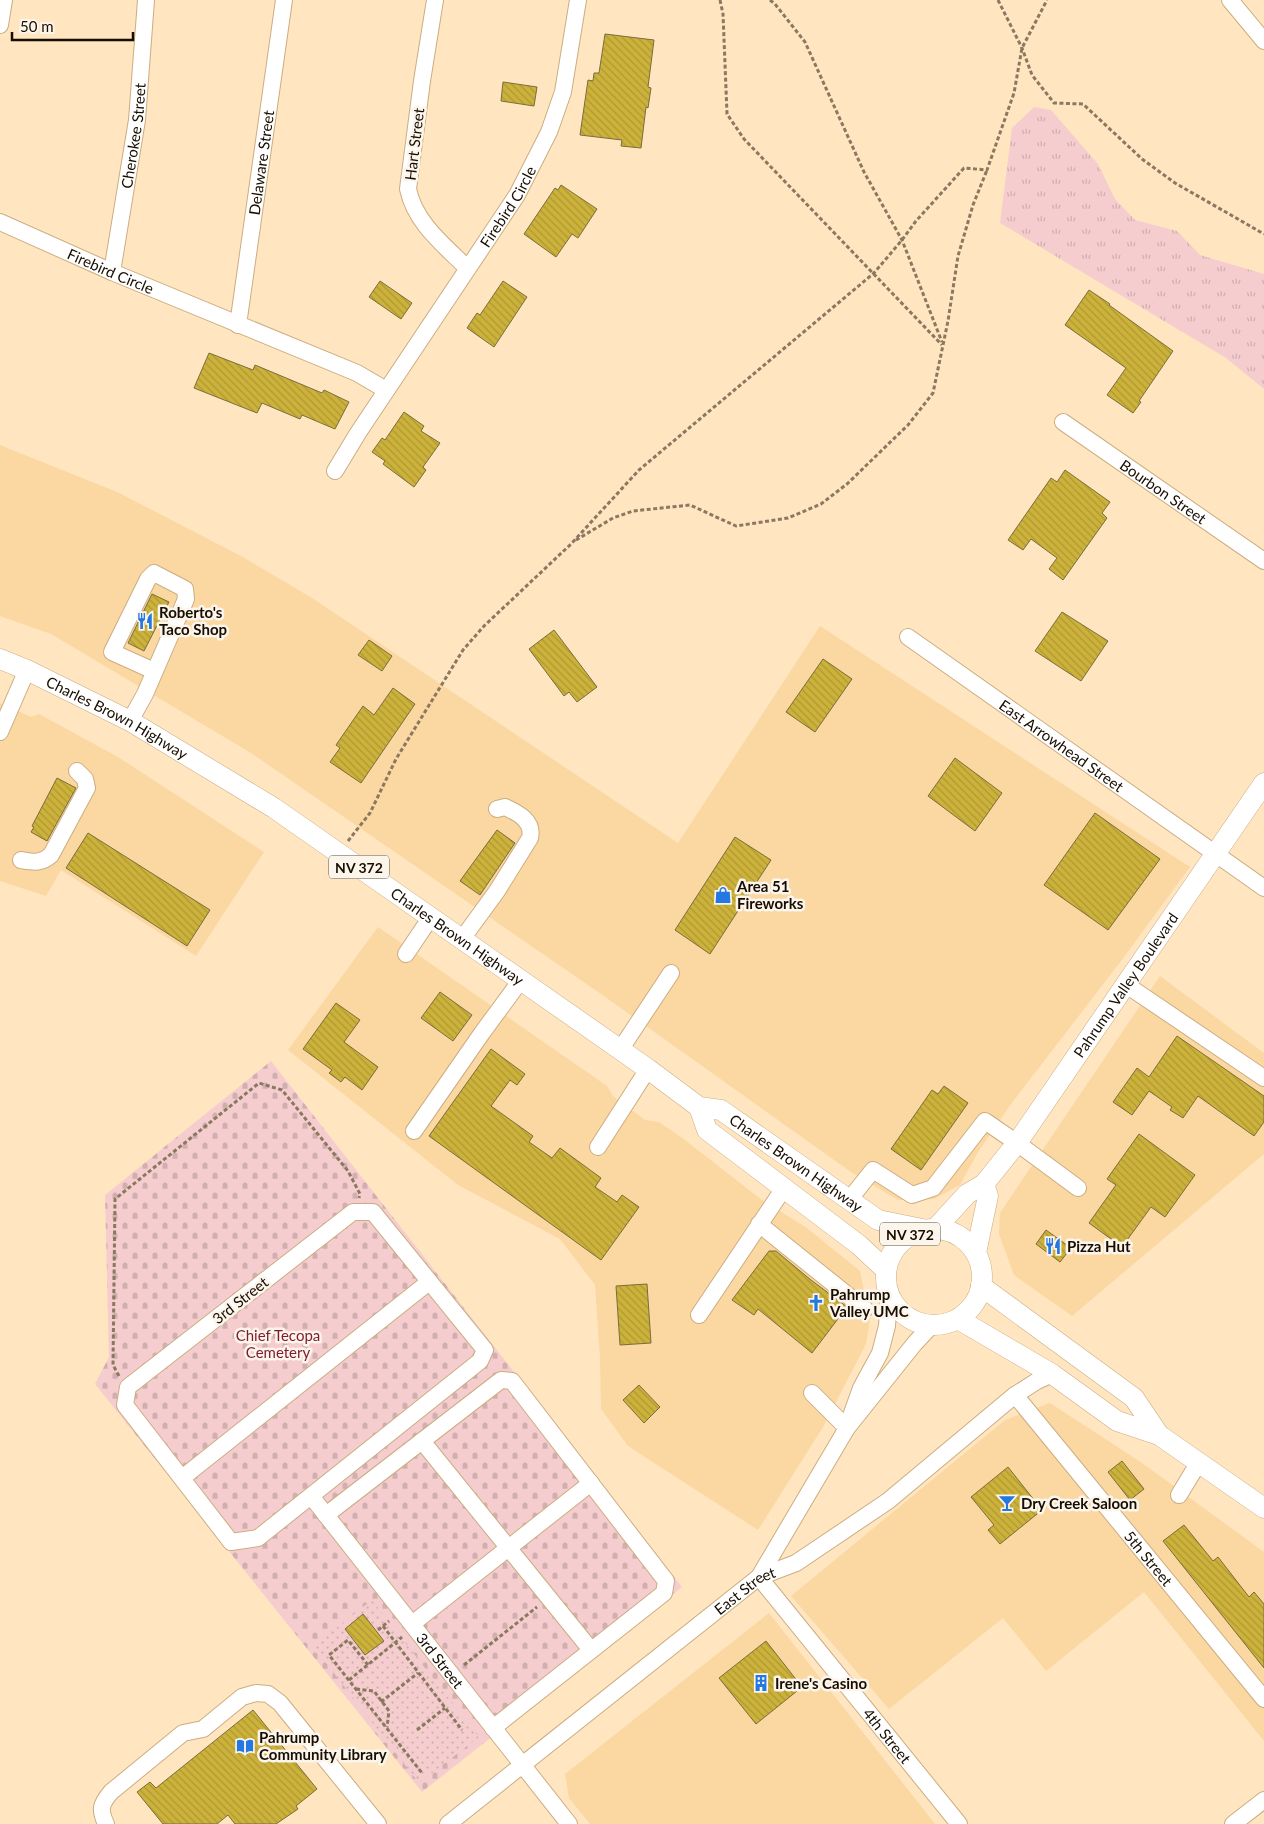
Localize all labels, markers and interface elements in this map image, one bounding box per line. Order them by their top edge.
scale bar [12,10,134,42]
text: 50 m [20,17,54,35]
street label: Cherokee Street [117,82,149,190]
street label: Hart Street [401,106,427,181]
street label: Delaware Street [245,108,277,216]
street label: Firebird Circle [476,163,539,250]
street label: Firebird Circle [65,244,157,297]
street label: Bourbon Street [1117,455,1210,528]
place label: Roberto's Taco Shop [159,603,227,638]
restaurant icon: Roberto's Taco Shop [135,611,155,631]
street label: Charles Brown Highway [43,672,191,763]
street label: East Arrowhead Street [996,695,1128,796]
road number: NV 372 [329,856,389,879]
place label: Area 51 Fireworks [736,877,804,912]
street label: Charles Brown Highway [387,883,528,989]
shop icon: Area 51 Fireworks [713,885,733,905]
street label: Pahrump Valley Boulevard [1069,909,1181,1061]
street label: Charles Brown Highway [726,1110,866,1216]
road number: NV 372 [880,1222,940,1246]
restaurant icon: Pizza Hut [1043,1236,1063,1256]
place label: Pizza Hut [1067,1237,1131,1255]
street label: 3rd Street [209,1272,272,1327]
place label: Pahrump Valley UMC [829,1285,909,1320]
church icon: Pahrump Valley UMC [806,1293,826,1313]
park label: Chief Tecopa Cemetery [236,1326,320,1361]
bar icon: Dry Creek Saloon [997,1493,1017,1513]
place label: Dry Creek Saloon [1021,1494,1137,1512]
street label: 5th Street [1121,1527,1177,1590]
street label: East Street [710,1563,778,1618]
street label: 3rd Street [413,1629,468,1692]
building icon: Irene's Casino [751,1673,771,1693]
place label: Irene's Casino [775,1674,868,1692]
street label: 4th Street [860,1704,915,1767]
place label: Pahrump Community Library [259,1728,387,1763]
library icon: Pahrump Community Library [235,1736,255,1756]

